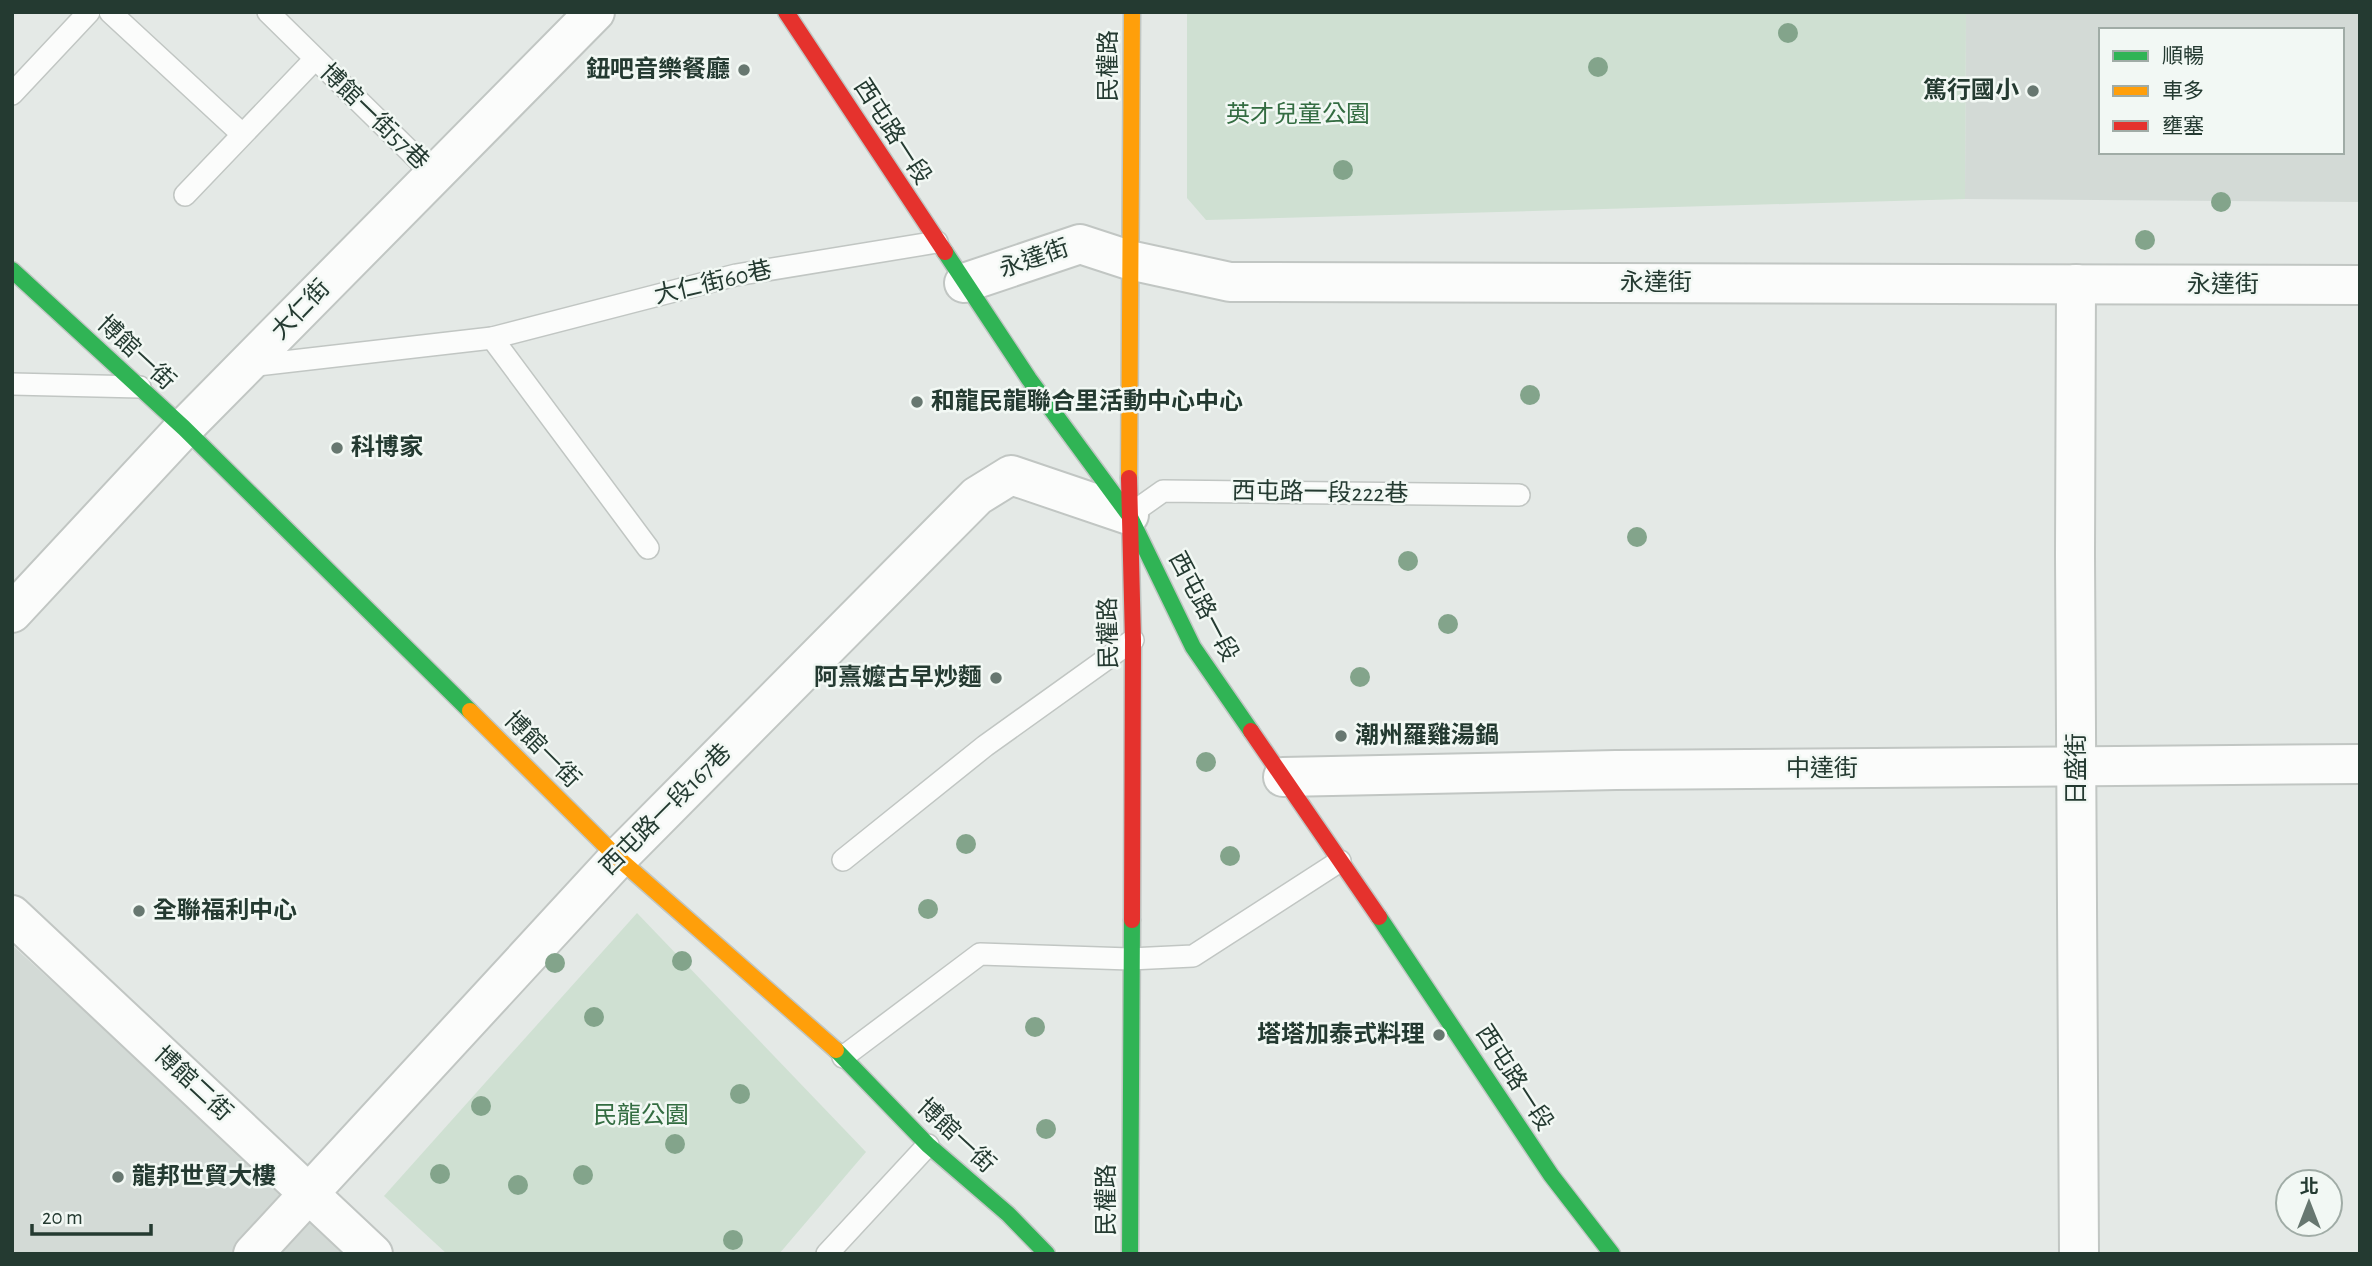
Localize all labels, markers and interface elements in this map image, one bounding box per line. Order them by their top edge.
legend [2099,28,2344,154]
street label: 民權路 [1095,30,1121,102]
text: 順暢 [2162,45,2204,67]
place label: 鈕吧音樂餐廳 [586,56,730,82]
street label: 博館一街57巷 [315,58,434,174]
marker: 鈕吧音樂餐廳 [736,62,752,78]
street label: 西屯路一段 [849,74,936,189]
place label: 篤行國小 [1923,77,2019,103]
text: 車多 [2162,80,2204,102]
marker: 篤行國小 [2025,83,2041,99]
park label: 英才兒童公園 [1226,101,1370,127]
text: 壅塞 [2162,115,2204,137]
street label: 永達街 [995,234,1072,282]
street label: 大仁街60巷 [651,256,774,308]
street label: 永達街 [1620,269,1692,295]
street label: 永達街 [2187,271,2259,297]
street label: 大仁街 [266,274,335,344]
street label: 博館一街 [93,310,181,395]
place label: 和龍民龍聯合里活動中心中心 [931,388,1243,414]
marker: 和龍民龍聯合里活動中心中心 [909,394,925,410]
place label: 科博家 [351,434,423,460]
marker: 科博家 [329,440,345,456]
street label: 西屯路一段222巷 [1231,477,1409,507]
street label: 西屯路一段 [1164,547,1244,666]
street label: 民權路 [1094,597,1122,669]
place label: 阿熹嬤古早炒麵 [814,664,982,690]
marker: 阿熹嬤古早炒麵 [988,670,1004,686]
street label: 博館一街 [500,706,586,792]
place label: 潮州羅雞湯鍋 [1355,722,1499,748]
marker: 潮州羅雞湯鍋 [1333,728,1349,744]
street label: 日盛街 [2063,733,2089,805]
street label: 西屯路一段167巷 [595,739,736,880]
street label: 中達街 [1786,755,1858,781]
place label: 全聯福利中心 [153,897,297,923]
marker: 全聯福利中心 [131,903,147,919]
street label: 西屯路一段 [1471,1020,1558,1135]
place label: 塔塔加泰式料理 [1257,1021,1425,1047]
marker: 塔塔加泰式料理 [1431,1027,1447,1043]
street label: 博館二街 [150,1041,238,1126]
street label: 博館一街 [913,1093,1001,1178]
park label: 民龍公園 [593,1102,689,1128]
place label: 龍邦世貿大樓 [132,1163,276,1189]
street label: 民權路 [1093,1164,1119,1236]
north arrow [2274,1168,2344,1238]
marker: 龍邦世貿大樓 [110,1169,126,1185]
text: 北 [2299,1177,2319,1197]
scale bar [32,1192,150,1236]
text: 20 m [42,1207,83,1228]

